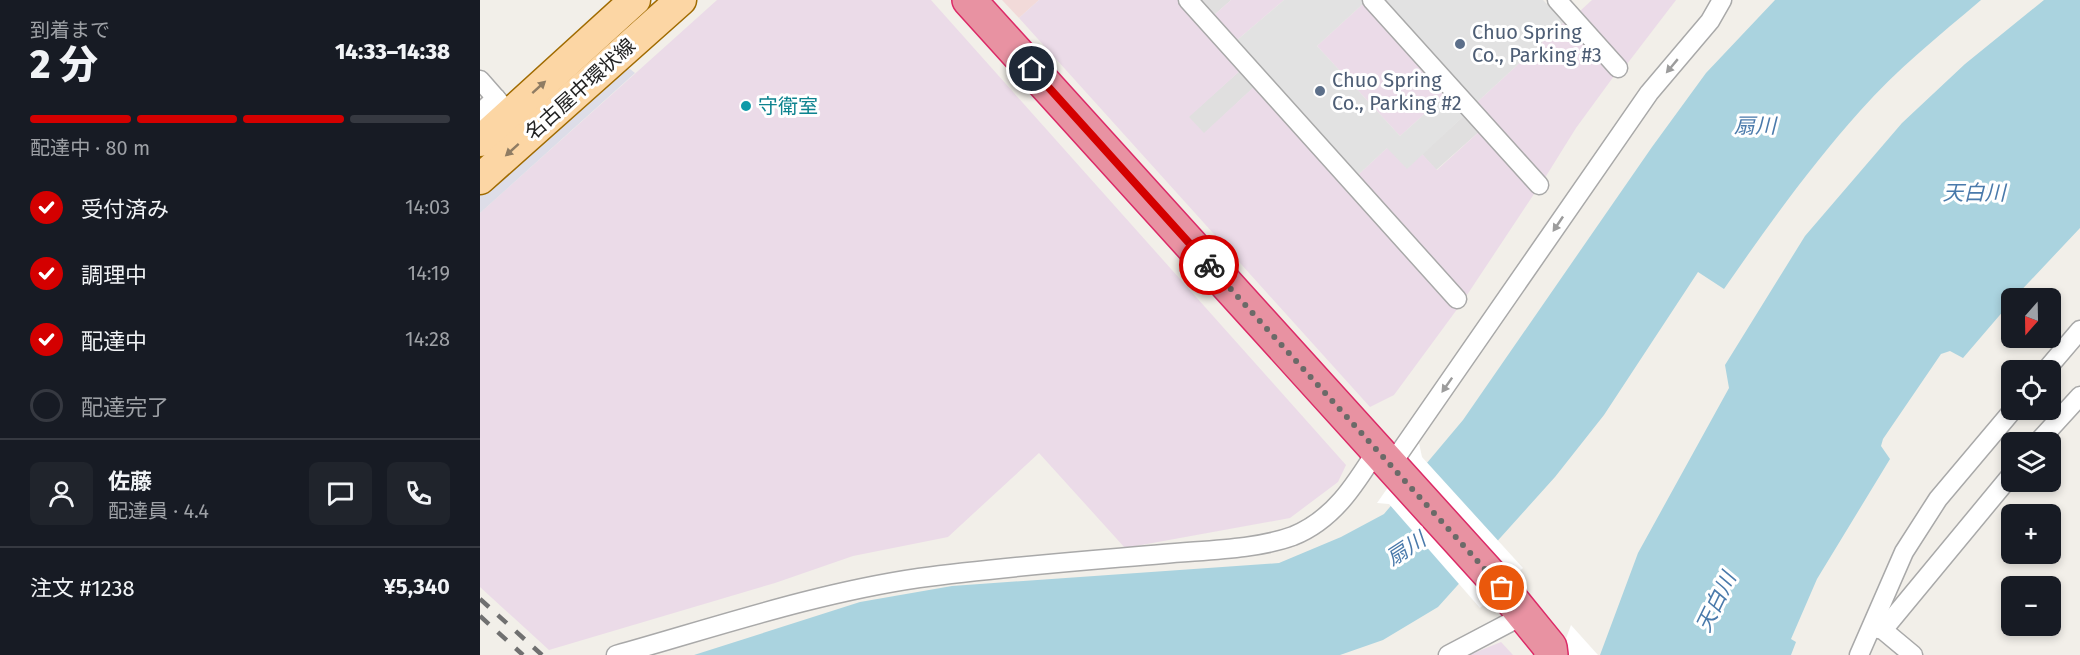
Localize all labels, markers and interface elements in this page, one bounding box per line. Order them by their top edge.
text: 到着まで [30,18,110,42]
place label: Chuo Spring Co., Parking #3 [1472,20,1602,67]
street label: 名古屋中環状線 [520,33,640,145]
marker: Chuo Spring Co., Parking #3 [1453,37,1467,51]
text: 14:33–14:38 [335,38,450,65]
text: 2 分 [30,42,98,88]
pin [1006,43,1057,94]
icon: home [1015,52,1048,85]
one-way arrow [1666,58,1679,73]
place label: Chuo Spring Co., Parking #2 [1332,68,1462,115]
one-way arrow [531,81,546,94]
marker: Chuo Spring Co., Parking #2 [1313,84,1327,98]
place label: 守衛室 [758,94,818,118]
marker: 守衛室 [739,99,753,113]
water label: 扇川 [1734,113,1778,139]
text: 配達中 · 80 m [30,136,150,160]
one-way arrow [505,143,520,156]
water label: 天白川 [1943,180,2007,206]
icon: check [30,191,63,224]
text: 14:03 [405,195,450,219]
text: 受付済み [81,196,169,223]
one-way arrow [1553,216,1564,232]
courier [1179,235,1239,295]
icon: bike [1193,249,1226,282]
icon: check [30,257,63,290]
text: 14:19 [408,261,450,285]
text: 調理中 [81,262,147,289]
north arrow [2001,288,2061,348]
map controls [2001,288,2061,636]
icon: check [30,323,63,356]
text: 14:28 [405,327,450,351]
text: 配達中 [81,328,147,355]
button: locate [2001,360,2061,420]
one-way arrow [1441,376,1453,392]
text: 配達完了 [81,394,169,421]
button: layers [2001,432,2061,492]
button: person [30,462,93,525]
button: chat [309,462,372,525]
button: phone [387,462,450,525]
text: 佐藤 [108,468,152,495]
text: 配達員 · 4.4 [108,499,209,523]
button: + [2001,504,2061,564]
water label: 扇川 [1381,526,1432,571]
pin [1476,562,1527,613]
water label: 天白川 [1691,566,1742,636]
icon: bag [1485,571,1518,604]
text: ¥5,340 [384,573,450,600]
text: 注文 #1238 [30,575,135,602]
button: − [2001,576,2061,636]

